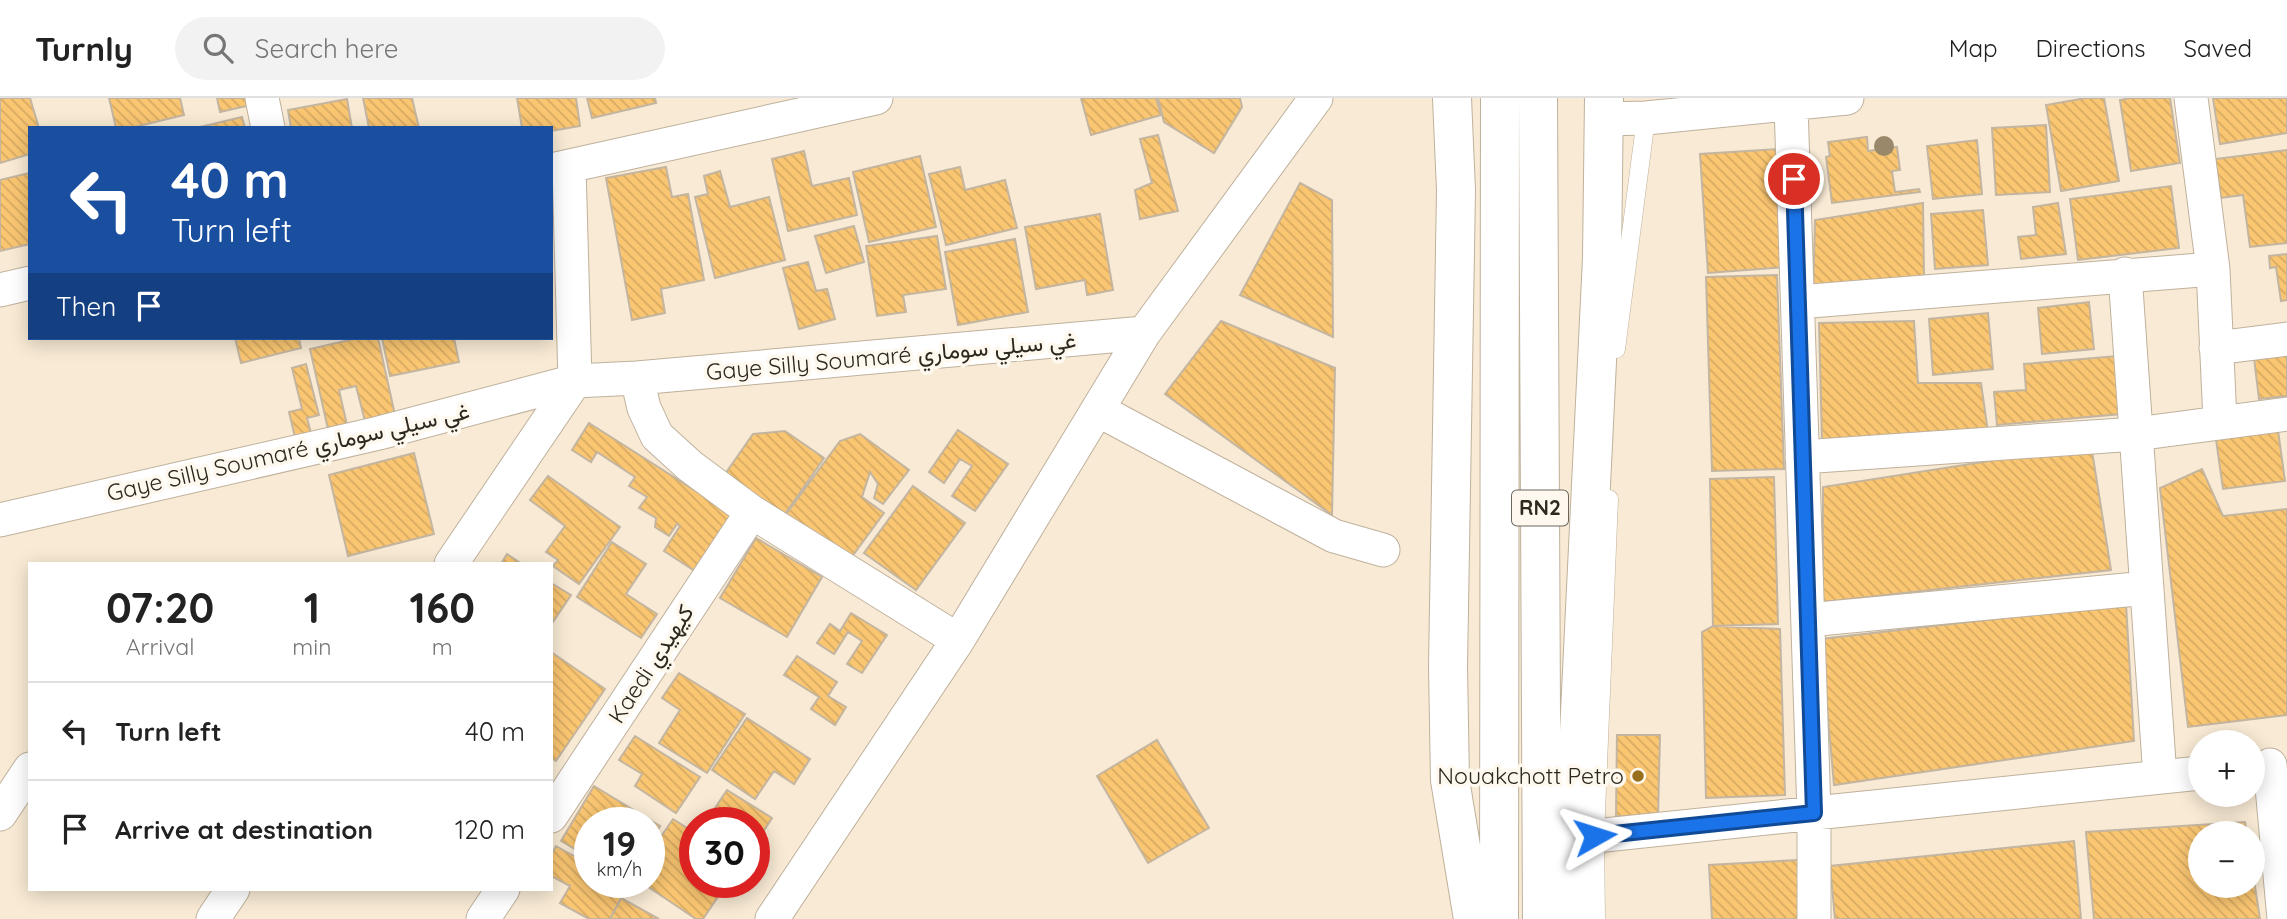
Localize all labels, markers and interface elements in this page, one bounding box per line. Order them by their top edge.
search box [175,17,665,80]
text: Turnly [35,28,133,69]
icon: search [199,29,237,67]
text: Search here [255,32,398,65]
text: Map [1949,33,1998,63]
text: Directions [2036,33,2146,63]
text: Saved [2184,33,2252,63]
text: 40 m [171,149,289,210]
pin [1764,149,1824,209]
icon: left [56,154,147,245]
icon: arrive [1775,160,1813,198]
text: Turn left [171,210,292,250]
icon: arrive [130,287,168,325]
text: Then [56,290,116,323]
street label: Gaye Silly Soumaré غي سيلي سوماري [705,325,1078,391]
street label: Gaye Silly Soumaré غي سيلي سوماري [104,396,473,512]
road number: RN2 [1512,490,1568,526]
text: 07:20 [106,581,214,634]
text: 1 [304,581,320,634]
text: 160 [410,581,475,634]
street label: Kaedi كيهيدي [601,599,704,731]
text: Arrival [126,632,195,661]
text: min [292,632,332,661]
text: m [432,632,453,661]
icon: left [56,712,94,750]
text: Turn left [115,715,222,748]
text: 40 m [465,715,525,748]
map controls [2188,730,2265,898]
button: + [2188,730,2265,807]
place label: Nouakchott Petro [1437,761,1624,790]
marker: Nouakchott Petro [1630,768,1646,784]
position arrow [1558,799,1632,873]
speed limit sign: 30 [679,807,770,898]
icon: arrive [56,810,94,848]
text: Arrive at destination [115,813,373,846]
text: 120 m [455,813,525,846]
text: 19 [603,821,636,865]
button: − [2188,821,2265,898]
text: km/h [597,858,642,881]

